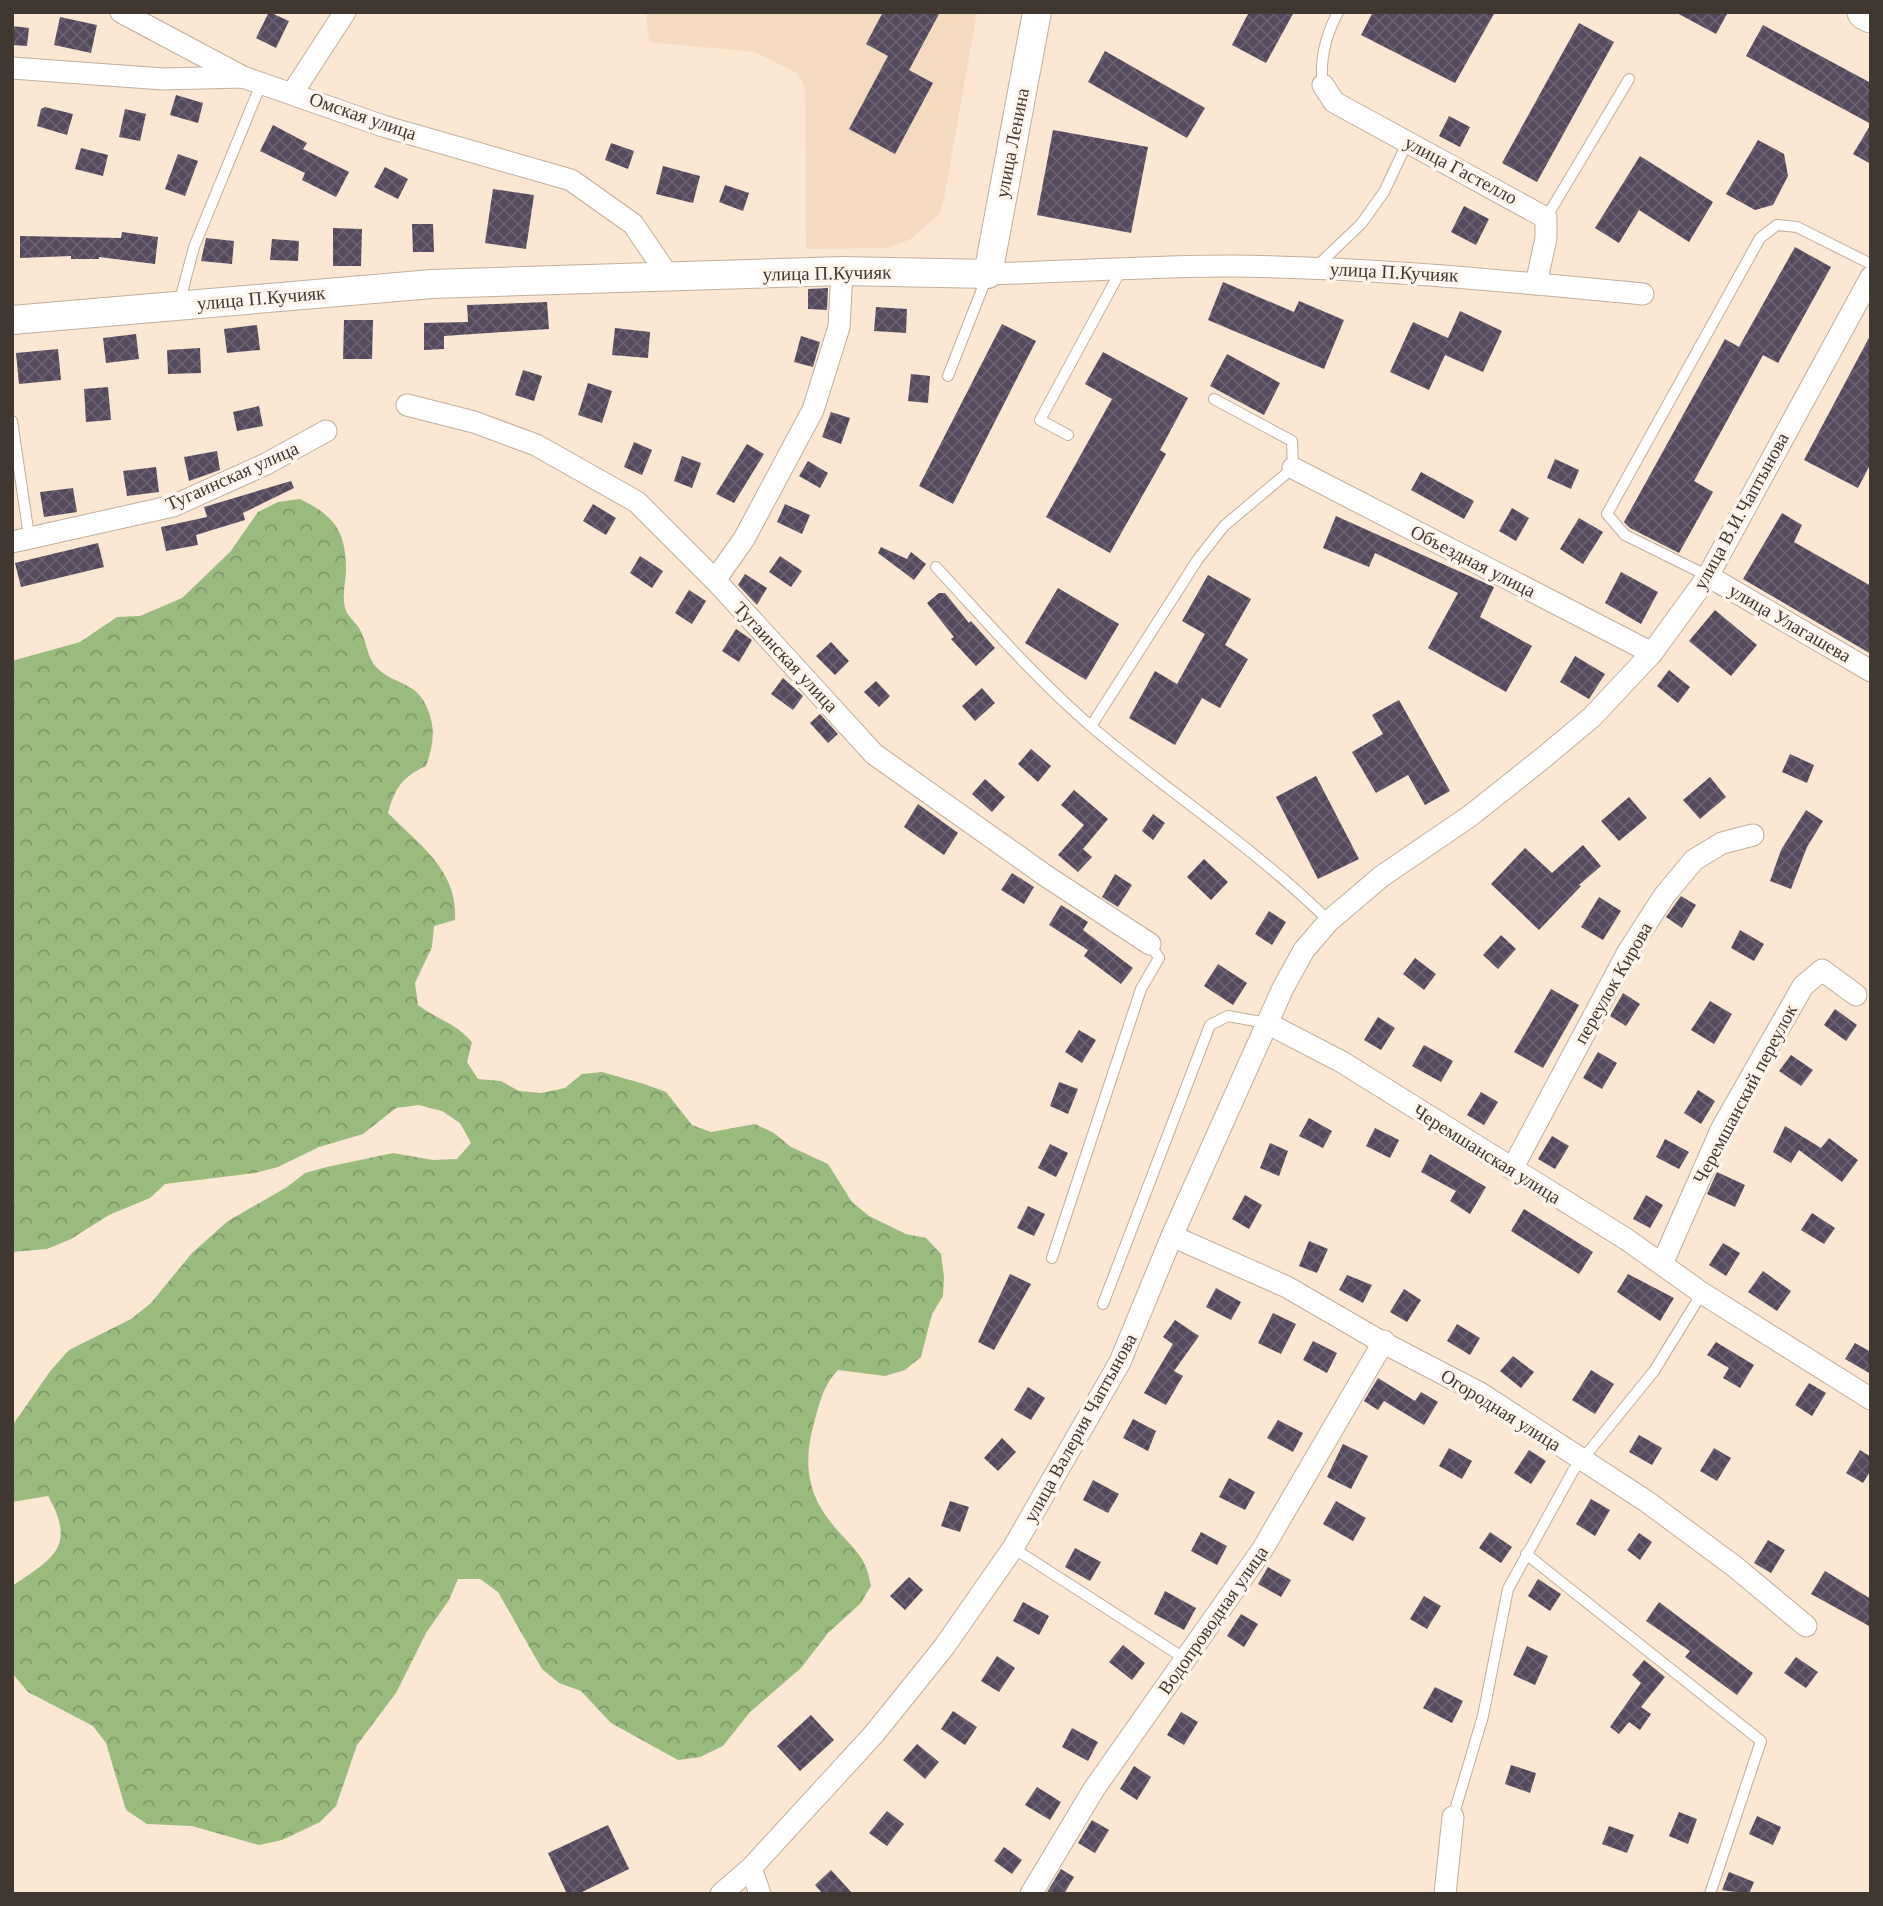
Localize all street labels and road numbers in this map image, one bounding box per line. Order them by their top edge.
street label: улица Ленина [991,86,1033,200]
street label: Омская улица [307,88,420,144]
street label: улица Гастелло [1401,132,1521,208]
street label: улица П.Кучияк [1329,258,1460,286]
street label: улица П.Кучияк [763,261,892,285]
street label: улица П.Кучияк [196,282,327,314]
street label: улица В.И.Чаптынова [1689,428,1793,593]
street label: Тугаинская улица [162,437,302,515]
street label: Объездная улица [1407,520,1539,602]
street label: улица Улагашева [1725,580,1855,667]
street label: Тугаинская улица [730,598,843,717]
street label: переулок Кирова [1570,918,1657,1047]
street label: Черемшанский переулок [1689,1000,1801,1187]
street label: Черемшанская улица [1409,1100,1565,1208]
street label: улица Валерия Чаптынова [1019,1329,1141,1526]
street label: Огородная улица [1437,1365,1565,1456]
street label: Водопроводная улица [1154,1541,1273,1698]

